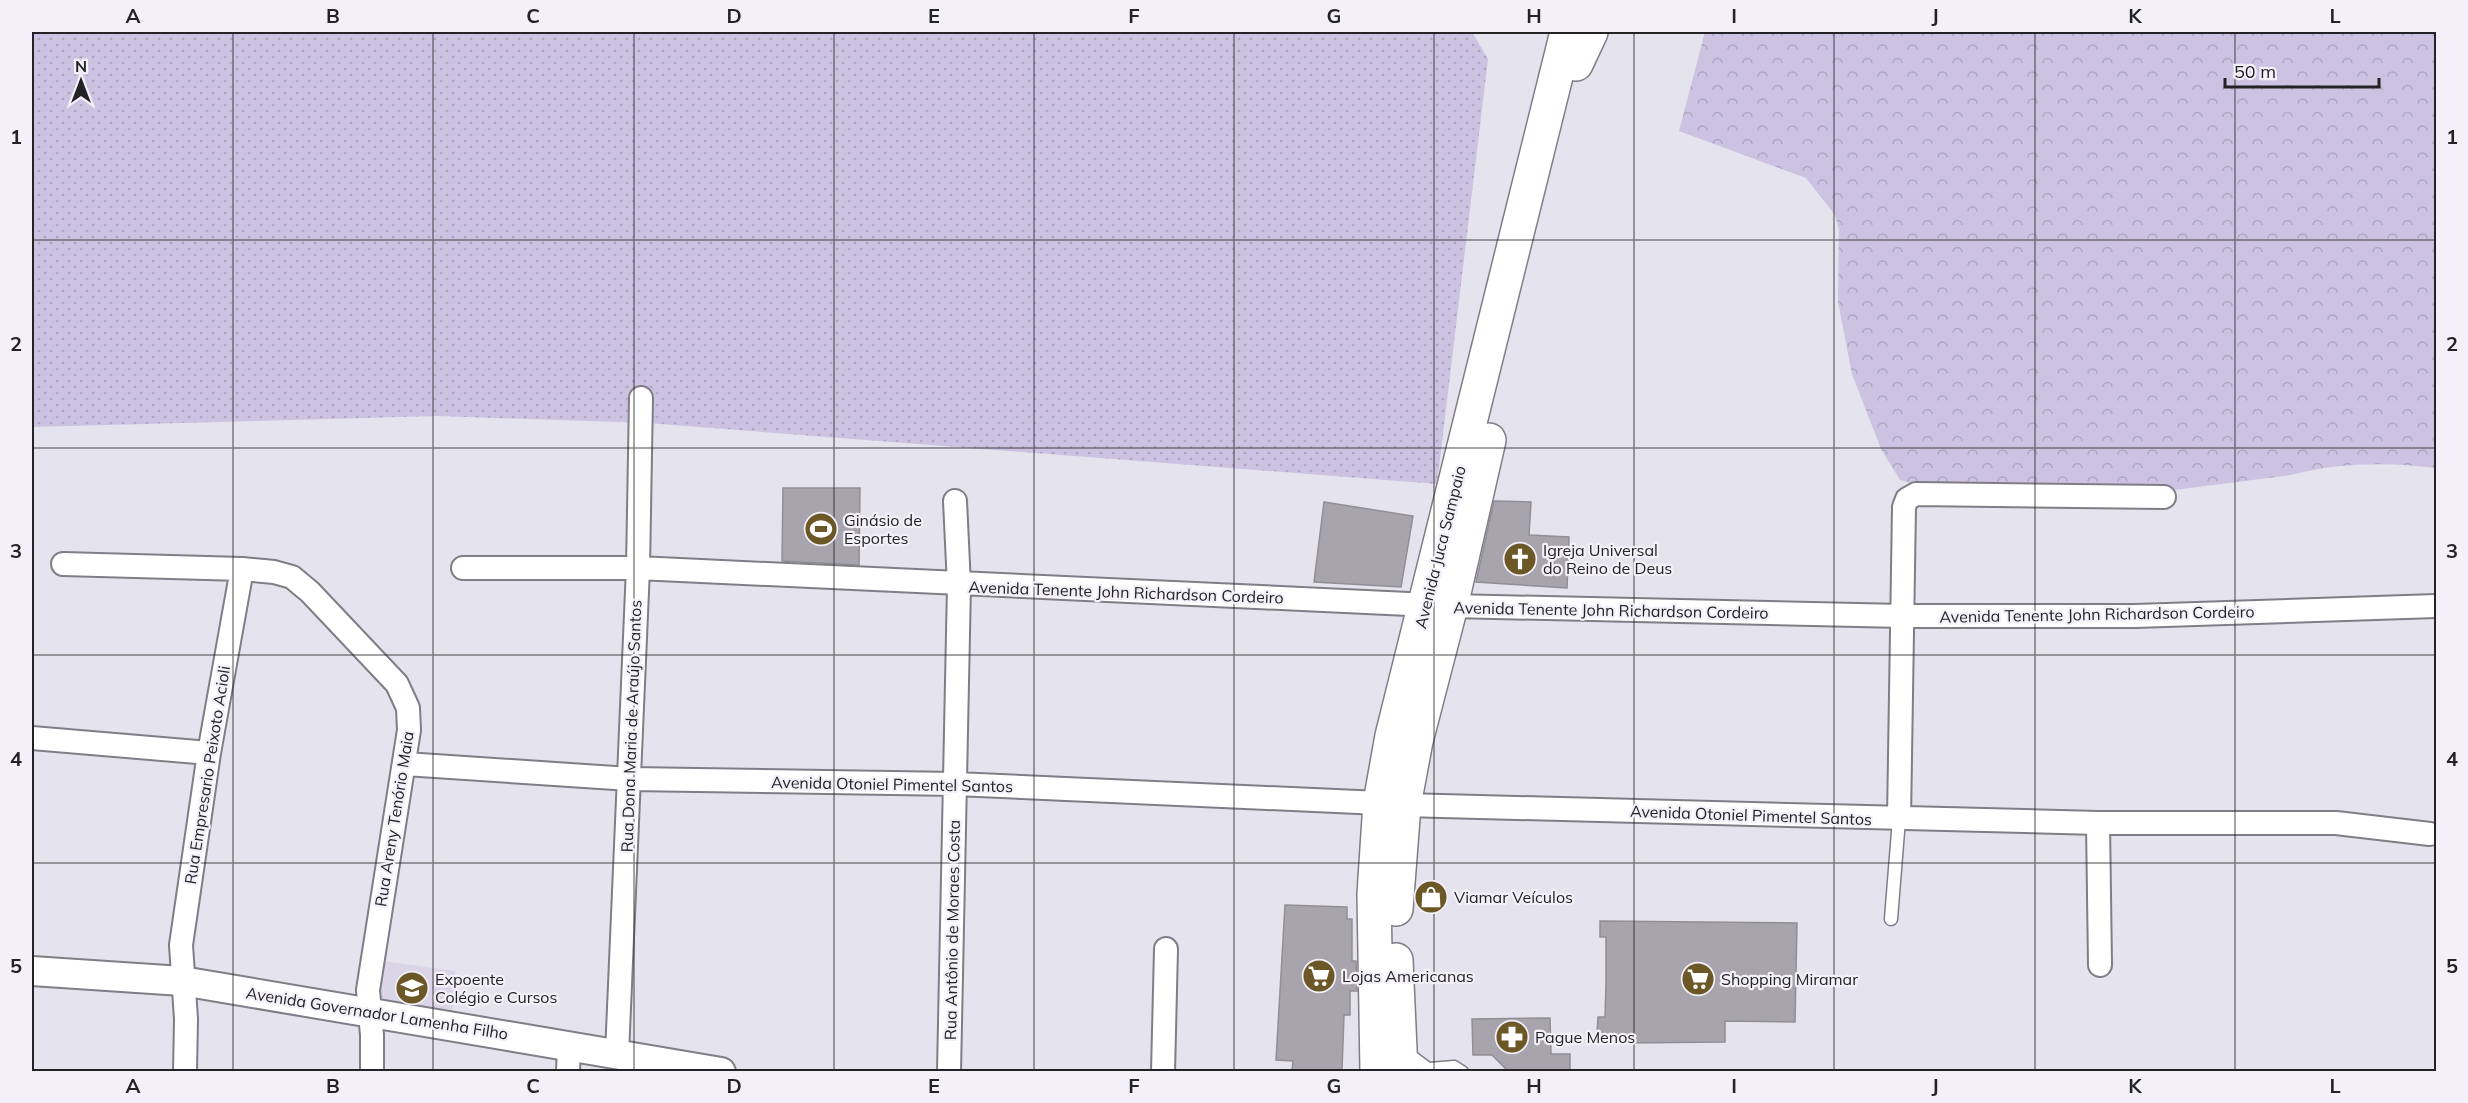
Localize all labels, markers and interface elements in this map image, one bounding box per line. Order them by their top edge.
text: A [126,3,141,28]
text: B [326,3,340,28]
text: C [526,3,540,28]
text: D [726,3,742,28]
text: E [928,3,940,28]
text: F [1128,3,1140,28]
text: G [1327,3,1341,28]
text: H [1526,3,1542,28]
text: I [1731,3,1737,28]
text: J [1931,3,1939,28]
text: K [2128,3,2142,28]
text: L [2329,3,2341,28]
north arrow [51,51,111,111]
scale bar [2225,51,2380,89]
text: N [75,56,87,76]
text: 50 m [2234,60,2276,83]
text: 1 [10,124,22,149]
text: 1 [2446,124,2458,149]
text: 2 [10,331,22,356]
text: 2 [2446,331,2458,356]
street label: Avenida Juca Sampaio [1410,464,1470,630]
place label: Ginásio de Esportes [844,510,922,548]
sports icon: Ginásio de Esportes [803,511,839,547]
text: 3 [10,538,22,563]
text: 3 [2446,538,2458,563]
place label: Igreja Universal do Reino de Deus [1543,540,1672,578]
church icon: Igreja Universal do Reino de Deus [1502,541,1538,577]
street label: Avenida Tenente John Richardson Cordeiro [968,577,1284,607]
street label: Avenida Tenente John Richardson Cordeiro [1453,597,1769,623]
street label: Rua Dona Maria de Araújo Santos [617,599,645,853]
street label: Avenida Tenente John Richardson Cordeiro [1939,601,2255,627]
street label: Rua Empresario Peixoto Acioli [180,664,234,886]
street label: Rua Areny Tenório Maia [370,730,418,908]
text: 4 [10,746,22,771]
text: 4 [2446,746,2458,771]
street label: Avenida Otoniel Pimentel Santos [771,772,1013,796]
street label: Avenida Otoniel Pimentel Santos [1630,801,1872,829]
street label: Rua Antônio de Moraes Costa [940,820,964,1040]
shop icon: Viamar Veículos [1413,879,1449,915]
place label: Viamar Veículos [1454,887,1573,907]
text: 5 [10,953,22,978]
text: 5 [2446,953,2458,978]
supermarket icon: Lojas Americanas [1301,958,1337,994]
supermarket icon: Shopping Miramar [1680,961,1716,997]
place label: Lojas Americanas [1342,966,1474,986]
place label: Expoente Colégio e Cursos [435,969,557,1007]
place label: Shopping Miramar [1721,969,1858,989]
school or university icon: Expoente Colégio e Cursos [394,970,430,1006]
street label: Avenida Governador Lamenha Filho [245,982,509,1044]
pharmacy icon: Pague Menos [1494,1019,1530,1055]
place label: Pague Menos [1535,1027,1635,1047]
text: A [126,1073,141,1098]
text: B [326,1073,340,1098]
text: C [526,1073,540,1098]
text: D [726,1073,742,1098]
text: E [928,1073,940,1098]
text: F [1128,1073,1140,1098]
text: G [1327,1073,1341,1098]
text: H [1526,1073,1542,1098]
text: I [1731,1073,1737,1098]
text: J [1931,1073,1939,1098]
text: K [2128,1073,2142,1098]
text: L [2329,1073,2341,1098]

